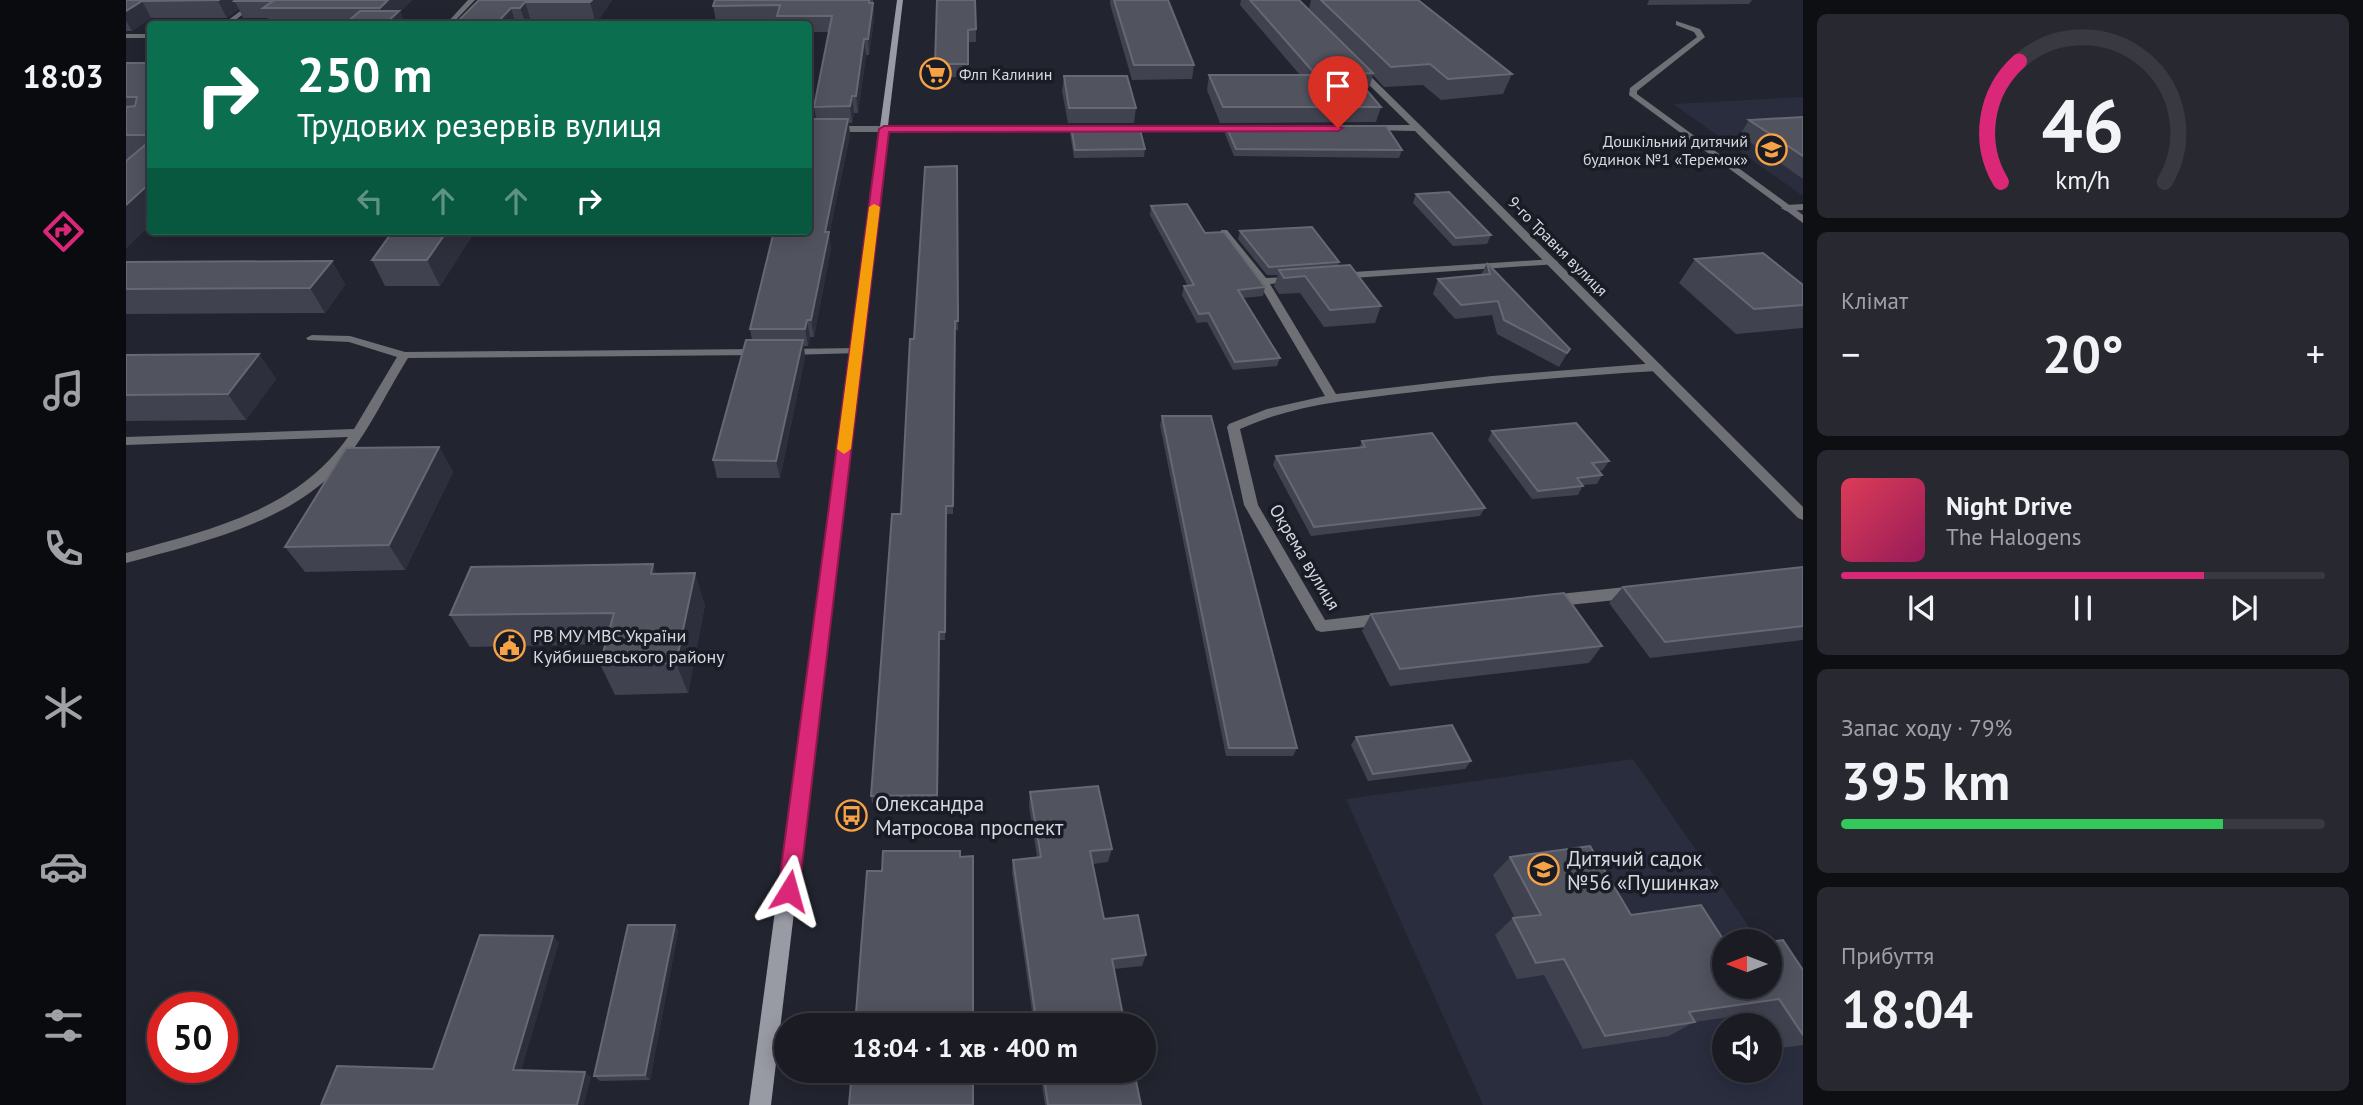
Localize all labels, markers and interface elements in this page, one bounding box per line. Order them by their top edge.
text: 250 m [297,42,432,106]
icon: right [182,49,273,140]
text: 18:03 [22,55,104,97]
pin [1308,56,1368,128]
supermarket icon: Флп Калинин [919,57,953,91]
place label: Флп Калинин [959,64,1052,84]
icon: arrive [1319,67,1357,105]
text: 46 [2042,78,2124,172]
text: Трудових резервів вулиця [297,104,662,146]
place label: Дошкільний дитячий будинок №1 «Теремок» [1583,131,1748,169]
school or university icon: Дошкільний дитячий будинок №1 «Теремок» [1754,133,1788,167]
text: km/h [2056,164,2110,196]
icon: left [351,182,389,220]
icon: ahead [424,182,462,220]
icon: ahead [497,182,535,220]
icon: right [570,182,608,220]
street label: 9-го Травня вулиця [1504,192,1612,300]
icon: directions [39,207,88,256]
text: Клімат [1841,286,1908,315]
text: 20° [2042,320,2124,387]
text: − [1841,329,1860,378]
text: + [2306,329,2325,378]
icon: music [39,366,88,415]
text: Night Drive [1946,489,2072,522]
street label: Окрема вулиця [1264,500,1346,614]
text: The Halogens [1946,522,2081,551]
icon: phone [39,524,88,573]
icon: previous [1903,589,1941,627]
icon: pause [2064,589,2102,627]
icon: next [2225,589,2263,627]
place label: РВ МУ МВС України Куйбишевського району [533,624,725,668]
public building icon: РВ МУ МВС України Куйбишевського району [493,628,527,662]
icon: climate [39,683,88,732]
text: Запас ходу · 79% [1841,713,2012,742]
text: 395 km [1841,747,2010,814]
place label: Олександра Матросова проспект [875,790,1064,841]
bus stop icon: Олександра Матросова проспект [835,798,869,832]
icon: car [39,842,88,891]
place label: Дитячий садок №56 «Пушинка» [1567,845,1719,896]
school or university icon: Дитячий садок №56 «Пушинка» [1527,853,1561,887]
position arrow [752,854,826,928]
north arrow [1712,929,1782,999]
map controls [1712,929,1782,1083]
text: Прибуття [1841,941,1934,970]
text: 18:04 [1841,975,1973,1042]
speed limit sign: 50 [147,992,238,1083]
icon: filters [39,1001,88,1050]
button: sound [1712,1013,1782,1083]
text: 18:04 · 1 хв · 400 m [852,1031,1078,1064]

